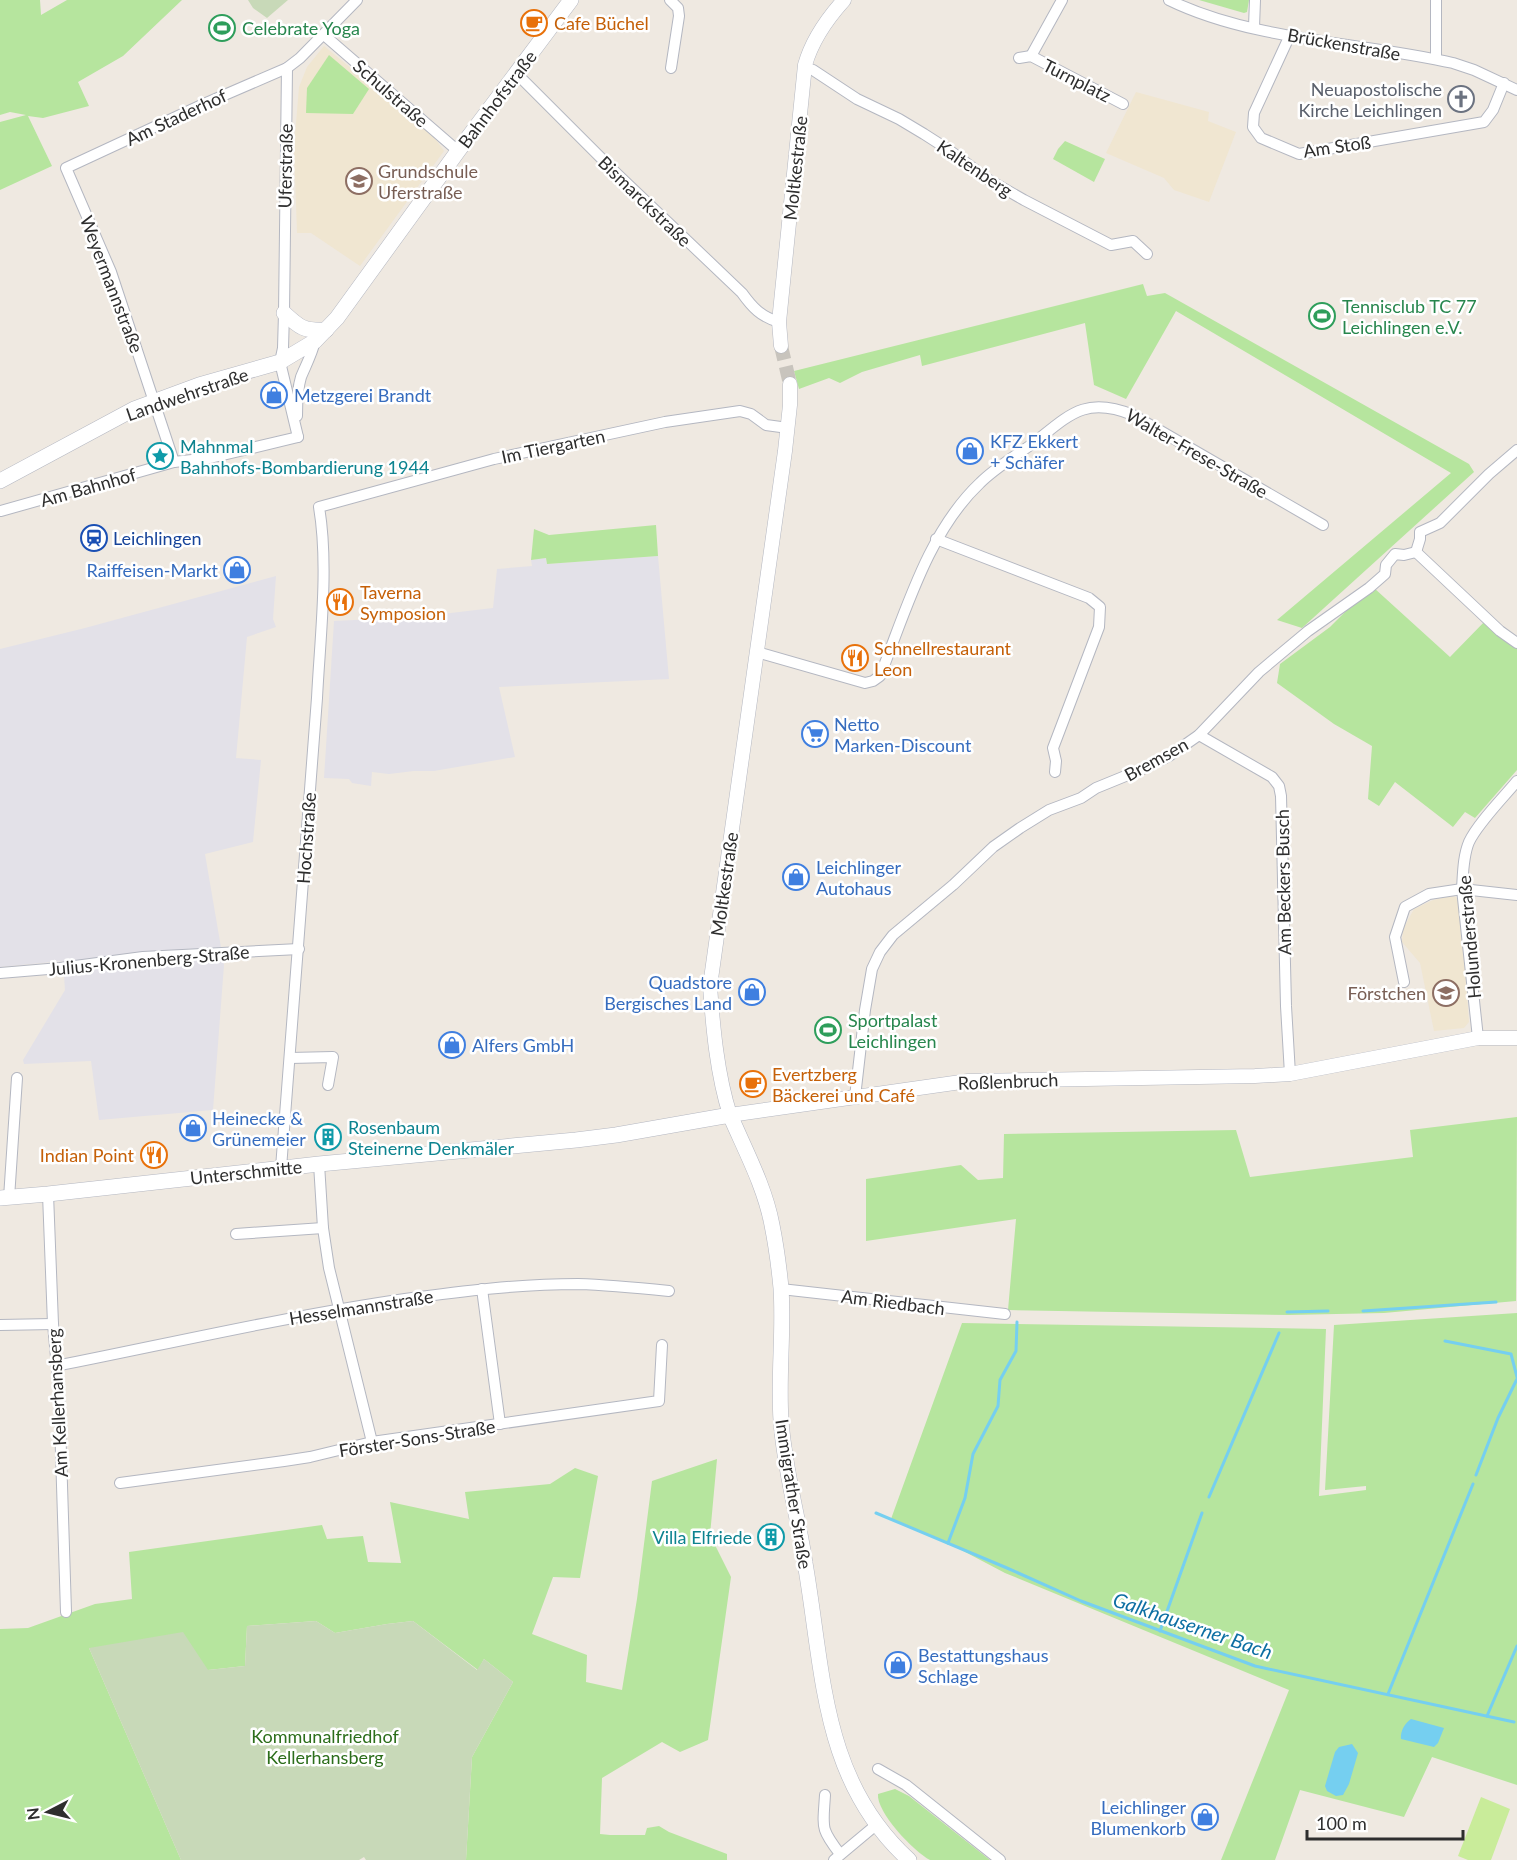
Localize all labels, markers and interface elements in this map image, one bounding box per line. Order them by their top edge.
cafe icon: Cafe Büchel [519,8,549,38]
place label: Cafe Büchel [554,12,649,34]
sports icon: Celebrate Yoga [207,13,237,43]
place label: Celebrate Yoga [242,17,360,39]
street label: Brückenstraße [1286,23,1402,65]
street label: Bahnhofstraße [453,46,541,152]
street label: Schulstraße [349,54,433,132]
street label: Turnplatz [1039,54,1115,106]
place label: Neuapostolische Kirche Leichlingen [1298,78,1442,121]
street label: Am Staderhof [122,84,231,150]
church icon: Neuapostolische Kirche Leichlingen [1446,84,1476,114]
street label: Moltkestraße [779,115,811,221]
street label: Uferstraße [273,124,297,208]
street label: Am Stoß [1302,130,1372,162]
street label: Kaltenberg [933,135,1017,201]
street label: Bismarckstraße [594,151,696,251]
place label: Grundschule Uferstraße [378,160,478,203]
school or university icon: Grundschule Uferstraße [344,166,374,196]
street label: Weyermannstraße [76,212,148,356]
place label: Tennisclub TC 77 Leichlingen e.V. [1342,295,1477,338]
sports icon: Tennisclub TC 77 Leichlingen e.V. [1307,301,1337,331]
street label: Landwehrstraße [123,363,251,425]
shop icon: Metzgerei Brandt [259,380,289,410]
place label: Metzgerei Brandt [294,384,432,406]
street label: Walter-Frese-Straße [1122,404,1272,502]
street label: Im Tiergarten [499,424,607,468]
place label: KFZ Ekkert + Schäfer [990,430,1079,473]
place label: Mahnmal Bahnhofs-Bombardierung 1944 [180,435,429,478]
shop icon: KFZ Ekkert + Schäfer [955,436,985,466]
place icon: Mahnmal Bahnhofs-Bombardierung 1944 [145,441,175,471]
street label: Am Bahnhof [38,463,139,511]
station icon: Leichlingen [79,523,109,553]
place label: Leichlingen [113,527,201,549]
shop icon: Raiffeisen-Markt [222,555,252,585]
place label: Raiffeisen-Markt [87,559,219,581]
place label: Taverna Symposion [360,581,446,624]
restaurant icon: Taverna Symposion [325,587,355,617]
place label: Schnellrestaurant Leon [874,637,1012,680]
restaurant icon: Schnellrestaurant Leon [840,643,870,673]
place label: Netto Marken-Discount [834,713,972,756]
supermarket icon: Netto Marken-Discount [800,719,830,749]
street label: Bremsen [1120,733,1192,785]
street label: Hochstraße [292,791,320,885]
street label: Am Beckers Busch [1271,809,1295,955]
street label: Moltkestraße [706,830,742,938]
place label: Leichlinger Autohaus [816,856,901,899]
shop icon: Leichlinger Autohaus [781,862,811,892]
street label: Holunderstraße [1453,874,1485,1000]
street label: Julius-Kronenberg-Straße [48,940,250,980]
place label: Quadstore Bergisches Land [604,971,732,1014]
shop icon: Quadstore Bergisches Land [737,977,767,1007]
school or university icon: Förstchen [1431,978,1461,1008]
place label: Förstchen [1348,982,1426,1004]
place label: Sportpalast Leichlingen [848,1009,938,1052]
sports icon: Sportpalast Leichlingen [813,1015,843,1045]
shop icon: Alfers GmbH [437,1030,467,1060]
place label: Alfers GmbH [472,1034,574,1056]
place label: Evertzberg Bäckerei und Café [772,1063,915,1106]
street label: Roßlenbruch [957,1068,1059,1094]
cafe icon: Evertzberg Bäckerei und Café [738,1069,768,1099]
place label: Heinecke & Grünemeier [212,1107,306,1150]
shop icon: Heinecke & Grünemeier [178,1113,208,1143]
place label: Rosenbaum Steinerne Denkmäler [348,1116,515,1159]
building icon: Rosenbaum Steinerne Denkmäler [313,1122,343,1152]
restaurant icon: Indian Point [139,1140,169,1170]
place label: Indian Point [40,1144,135,1166]
street label: Unterschmitte [189,1155,303,1189]
street label: Hesselmannstraße [287,1285,435,1329]
street label: Am Riedbach [840,1285,946,1319]
street label: Am Kellerhansberg [42,1328,72,1478]
street label: Förster-Sons-Straße [337,1415,497,1461]
street label: Immigrather Straße [771,1418,817,1570]
building icon: Villa Elfriede [756,1522,786,1552]
place label: Villa Elfriede [653,1526,752,1548]
water label: Galkhauserner Bach [1110,1587,1276,1663]
place label: Bestattungshaus Schlage [918,1644,1049,1687]
shop icon: Bestattungshaus Schlage [883,1650,913,1680]
park label: Kommunalfriedhof Kellerhansberg [251,1725,399,1768]
north arrow [18,1782,78,1842]
place label: Leichlinger Blumenkorb [1090,1796,1186,1839]
shop icon: Leichlinger Blumenkorb [1190,1802,1220,1832]
scale bar [1307,1803,1463,1841]
text: N [22,1807,43,1821]
text: 100 m [1316,1812,1367,1834]

